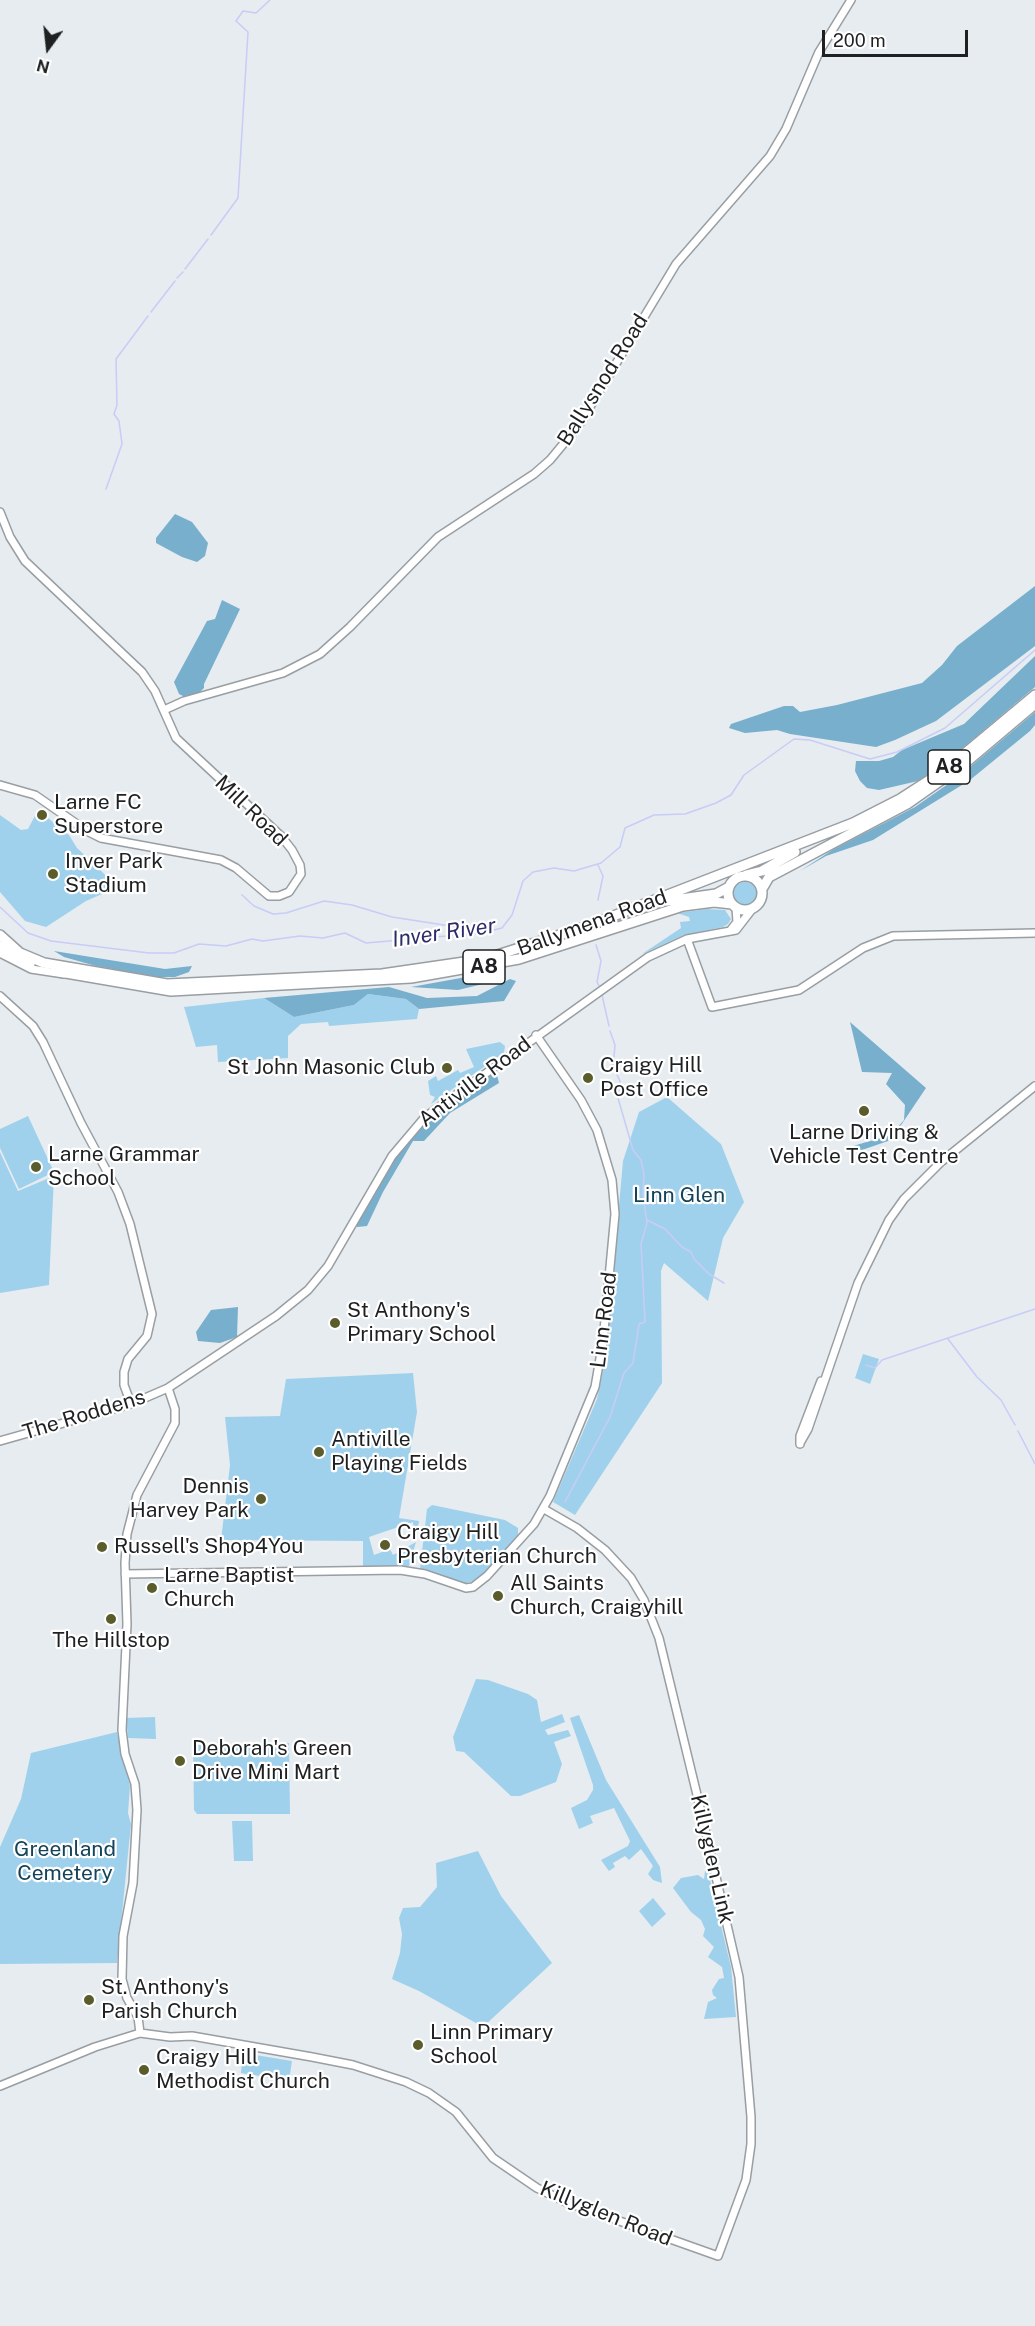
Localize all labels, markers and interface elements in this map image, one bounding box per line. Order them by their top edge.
north arrow [18,18,78,78]
scale bar [825,18,970,56]
text: 200 m [833,30,886,51]
text: N [35,55,52,77]
street label: Ballysnod Road [552,309,654,451]
road number: A8 [928,750,970,784]
street label: Mill Road [209,770,293,852]
place label: Larne FC Superstore [54,790,163,840]
marker: Larne FC Superstore [35,808,49,822]
place label: Inver Park Stadium [65,849,163,899]
marker: Inver Park Stadium [46,867,60,881]
street label: Ballymena Road [514,884,670,962]
water label: Inver River [390,913,498,953]
road number: A8 [463,950,505,984]
street label: Antiville Road [414,1031,536,1133]
place label: Craigy Hill Post Office [600,1053,708,1103]
place label: St John Masonic Club [227,1055,435,1081]
marker: St John Masonic Club [440,1061,454,1075]
marker: Craigy Hill Post Office [581,1071,595,1085]
marker: Larne Driving & Vehicle Test Centre [857,1104,871,1118]
place label: Larne Driving & Vehicle Test Centre [769,1120,959,1170]
place label: Larne Grammar School [48,1142,200,1192]
marker: Larne Grammar School [29,1160,43,1174]
park label: Linn Glen [633,1183,725,1209]
street label: Linn Road [586,1271,622,1369]
place label: St Anthony's Primary School [347,1298,496,1348]
marker: St Anthony's Primary School [328,1316,342,1330]
street label: The Roddens [20,1384,148,1446]
place label: Antiville Playing Fields [331,1427,467,1477]
marker: Antiville Playing Fields [312,1445,326,1459]
place label: Dennis Harvey Park [130,1474,249,1524]
marker: Dennis Harvey Park [254,1492,268,1506]
place label: Craigy Hill Presbyterian Church [397,1520,597,1570]
place label: Russell's Shop4You [114,1534,303,1560]
marker: Craigy Hill Presbyterian Church [378,1538,392,1552]
marker: Russell's Shop4You [95,1540,109,1554]
place label: Larne Baptist Church [164,1563,294,1613]
place label: All Saints Church, Craigyhill [510,1571,684,1621]
marker: Larne Baptist Church [145,1581,159,1595]
marker: All Saints Church, Craigyhill [491,1589,505,1603]
marker: The Hillstop [104,1612,118,1626]
place label: The Hillstop [52,1628,170,1654]
place label: Deborah's Green Drive Mini Mart [192,1736,352,1786]
marker: Deborah's Green Drive Mini Mart [173,1754,187,1768]
street label: Killyglen Link [685,1792,739,1926]
park label: Greenland Cemetery [14,1837,116,1887]
place label: St. Anthony's Parish Church [101,1975,237,2025]
marker: St. Anthony's Parish Church [82,1993,96,2007]
place label: Linn Primary School [430,2020,553,2070]
marker: Linn Primary School [411,2038,425,2052]
place label: Craigy Hill Methodist Church [156,2045,330,2095]
marker: Craigy Hill Methodist Church [137,2063,151,2077]
street label: Killyglen Road [536,2176,676,2252]

